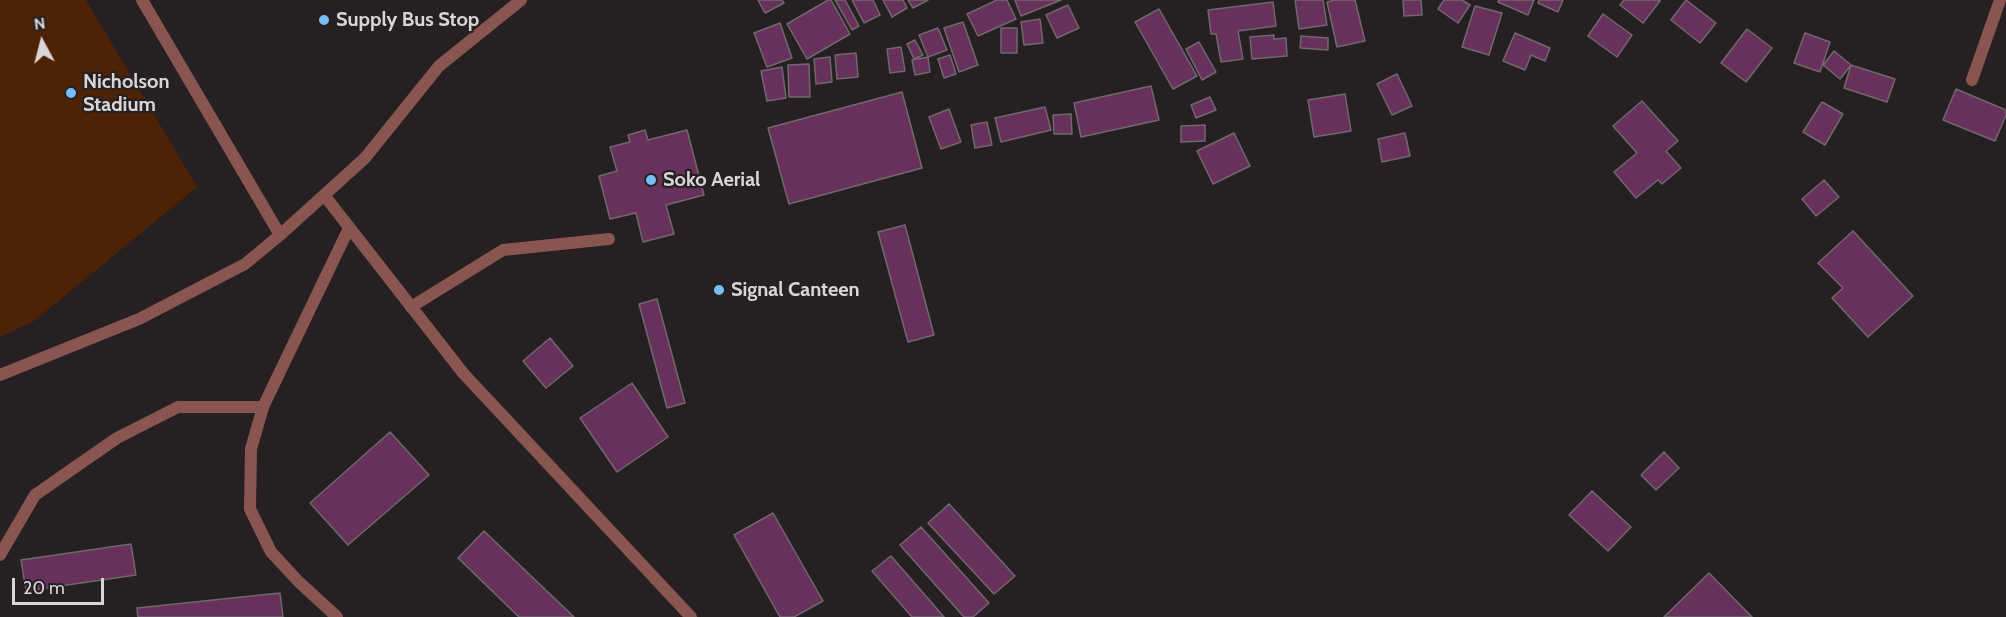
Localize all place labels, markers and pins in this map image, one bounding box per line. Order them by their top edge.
place label: Supply Bus Stop [336,8,479,32]
marker: Supply Bus Stop [317,13,331,27]
place label: Nicholson Stadium [83,70,169,117]
marker: Nicholson Stadium [64,86,78,100]
place label: Soko Aerial [663,168,760,192]
marker: Soko Aerial [644,173,658,187]
place label: Signal Canteen [731,278,860,302]
marker: Signal Canteen [712,283,726,297]

